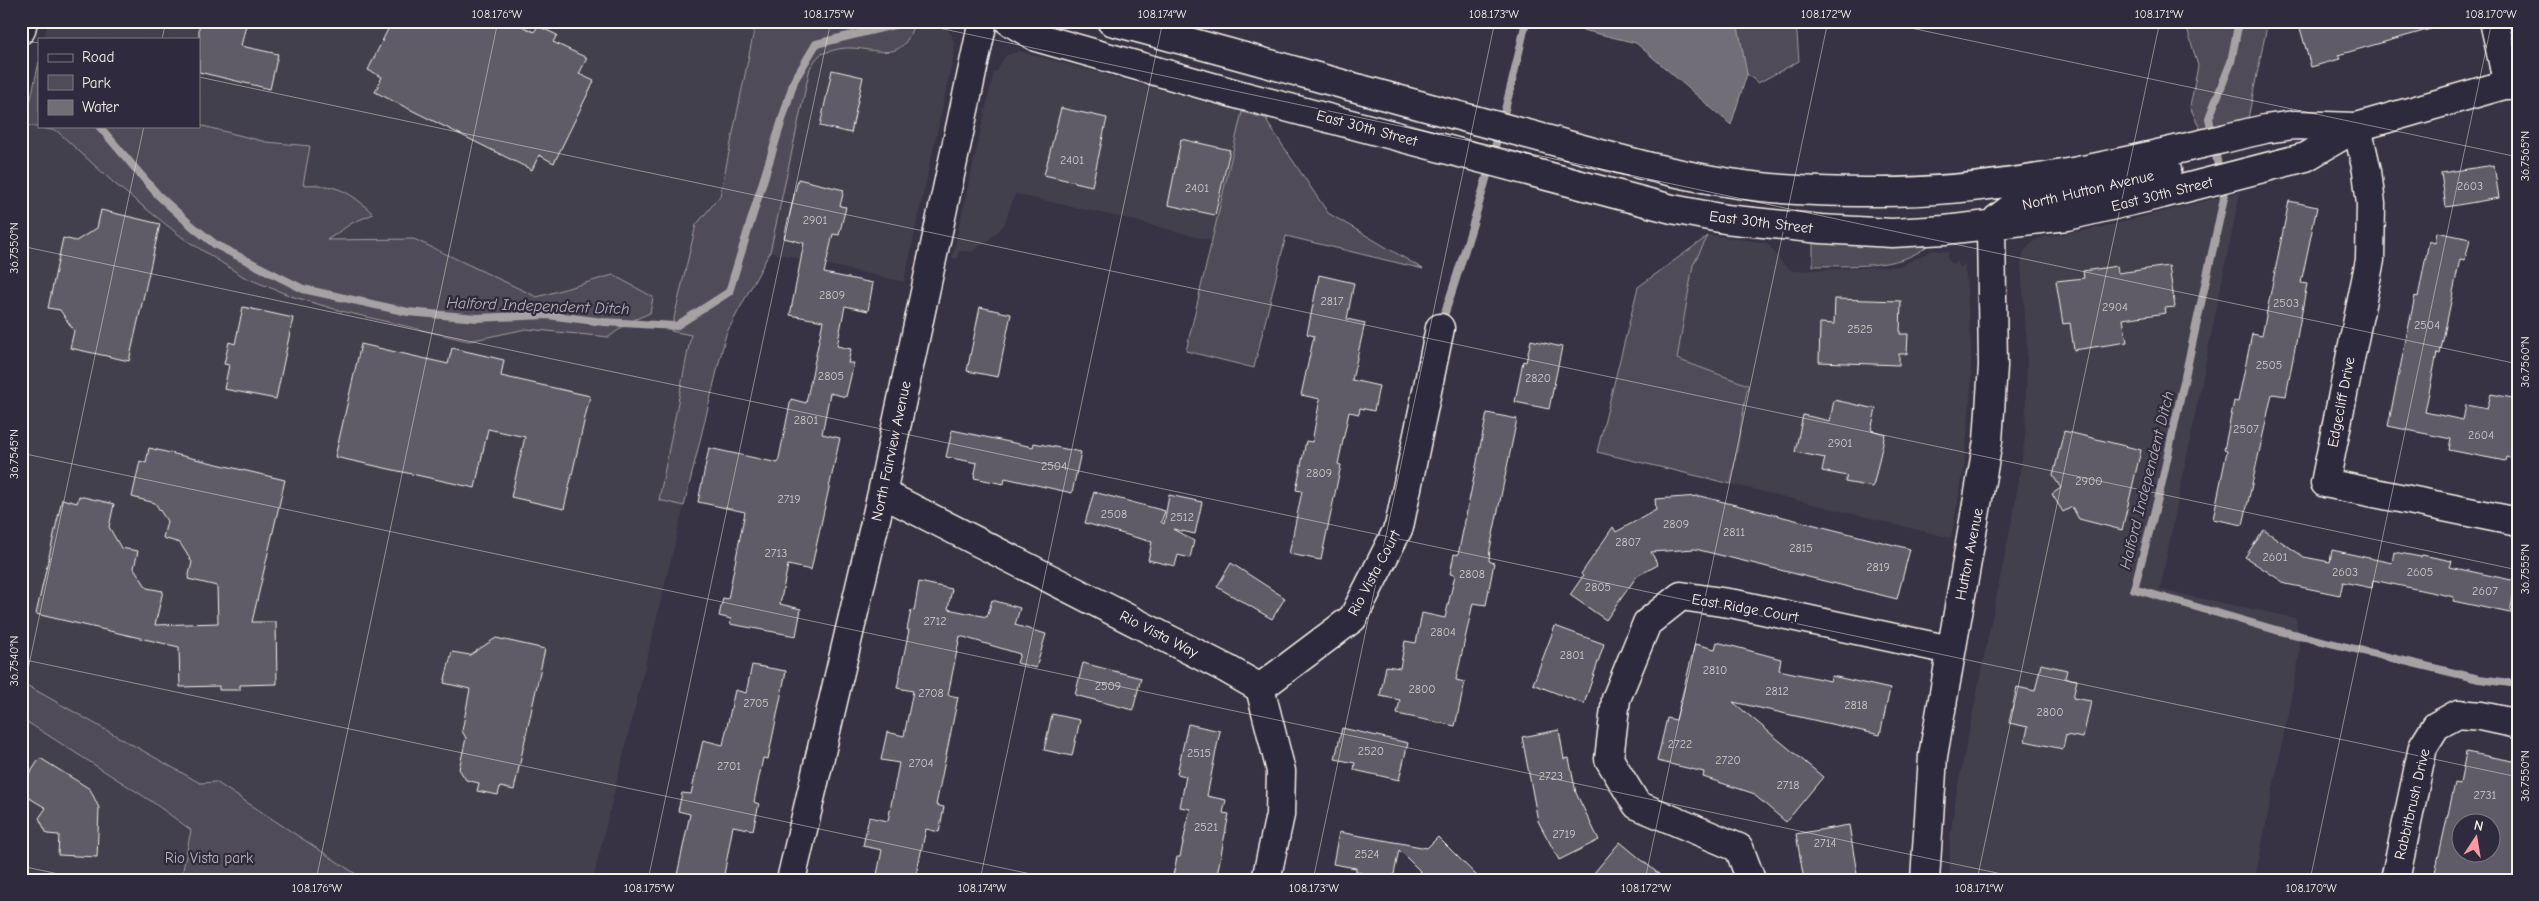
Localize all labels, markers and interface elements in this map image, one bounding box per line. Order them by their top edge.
text: 108.176°W [472,7,523,21]
text: 108.175°W [804,7,855,21]
text: 108.174°W [1138,7,1187,21]
text: 108.173°W [1469,7,1520,21]
text: 108.172°W [1801,7,1852,21]
text: 108.171°W [2135,7,2184,21]
text: 108.170°W [2465,7,2517,21]
legend [38,38,200,128]
text: Road [82,48,114,66]
text: Park [82,74,111,92]
text: Water [82,98,119,116]
street label: East 30th Street [1314,106,1420,150]
text: 36.7565°N [2518,131,2532,181]
house number: 2401 [1060,153,1084,167]
street label: North Hutton Avenue [2020,166,2156,214]
street label: East 30th Street [2109,173,2215,215]
house number: 2603 [2457,179,2483,193]
house number: 2401 [1185,181,1209,195]
street label: East 30th Street [1708,207,1814,237]
house number: 2901 [803,213,828,227]
text: 36.7550°N [7,222,21,274]
house number: 2809 [819,288,845,302]
water label: Halford Independent Ditch [446,294,630,318]
house number: 2817 [1321,294,1344,308]
house number: 2503 [2273,296,2299,310]
house number: 2904 [2102,300,2128,314]
house number: 2504 [2414,318,2440,332]
house number: 2525 [1847,322,1873,336]
text: 36.7560°N [2518,336,2532,388]
street label: Edgecliff Drive [2323,355,2359,449]
house number: 2505 [2256,358,2282,372]
house number: 2805 [818,369,844,383]
house number: 2820 [1525,371,1551,385]
street label: North Fairview Avenue [867,379,915,523]
water label: Halford Independent Ditch [2116,389,2178,571]
house number: 2801 [794,413,818,427]
house number: 2507 [2233,422,2259,436]
house number: 2604 [2468,428,2494,442]
text: 36.7545°N [7,429,21,479]
house number: 2901 [1828,436,1853,450]
house number: 2504 [1041,459,1067,473]
house number: 2809 [1306,466,1332,480]
house number: 2900 [2075,474,2103,488]
house number: 2719 [777,492,801,506]
street label: Hutton Avenue [1951,506,1987,602]
house number: 2508 [1101,507,1127,521]
house number: 2512 [1170,510,1194,524]
house number: 2809 [1663,517,1689,531]
house number: 2811 [1723,525,1745,539]
street label: Rio Vista Court [1344,526,1404,619]
house number: 2807 [1615,535,1641,549]
house number: 2815 [1789,541,1813,555]
text: 36.7555°N [2518,544,2532,594]
house number: 2713 [765,546,787,560]
house number: 2601 [2263,550,2288,564]
house number: 2819 [1866,560,1890,574]
house number: 2603 [2332,565,2358,579]
house number: 2605 [2407,565,2433,579]
house number: 2808 [1459,567,1485,581]
house number: 2805 [1585,580,1611,594]
house number: 2607 [2472,584,2498,598]
street label: East Ridge Court [1690,590,1801,626]
street label: Rio Vista Way [1117,606,1202,662]
house number: 2712 [924,614,946,628]
house number: 2804 [1430,625,1456,639]
text: 36.7540°N [7,636,21,686]
house number: 2801 [1560,648,1584,662]
house number: 2810 [1703,663,1727,677]
house number: 2509 [1095,679,1121,693]
house number: 2800 [1408,682,1436,696]
house number: 2812 [1765,684,1789,698]
house number: 2708 [918,686,944,700]
house number: 2705 [743,696,769,710]
house number: 2818 [1844,698,1868,712]
house number: 2800 [2036,705,2064,719]
house number: 2722 [1668,737,1692,751]
house number: 2520 [1358,744,1384,758]
house number: 2515 [1187,746,1211,760]
street label: Rabbitbrush Drive [2390,746,2434,861]
text: 36.7550°N [2518,750,2532,802]
house number: 2720 [1715,753,1741,767]
house number: 2704 [908,756,934,770]
house number: 2701 [717,759,741,773]
house number: 2723 [1539,769,1563,783]
house number: 2718 [1777,778,1799,792]
house number: 2731 [2474,788,2497,802]
north arrow [2452,814,2502,864]
text: N [2472,817,2485,835]
house number: 2521 [1194,820,1218,834]
house number: 2719 [1552,827,1576,841]
house number: 2714 [1814,836,1836,850]
house number: 2524 [1355,847,1380,861]
park label: Rio Vista park [165,849,254,867]
text: 108.176°W [292,881,343,895]
text: 108.175°W [624,881,675,895]
text: 108.174°W [958,881,1007,895]
text: 108.173°W [1289,881,1340,895]
text: 108.172°W [1621,881,1672,895]
text: 108.171°W [1955,881,2004,895]
text: 108.170°W [2285,881,2337,895]

